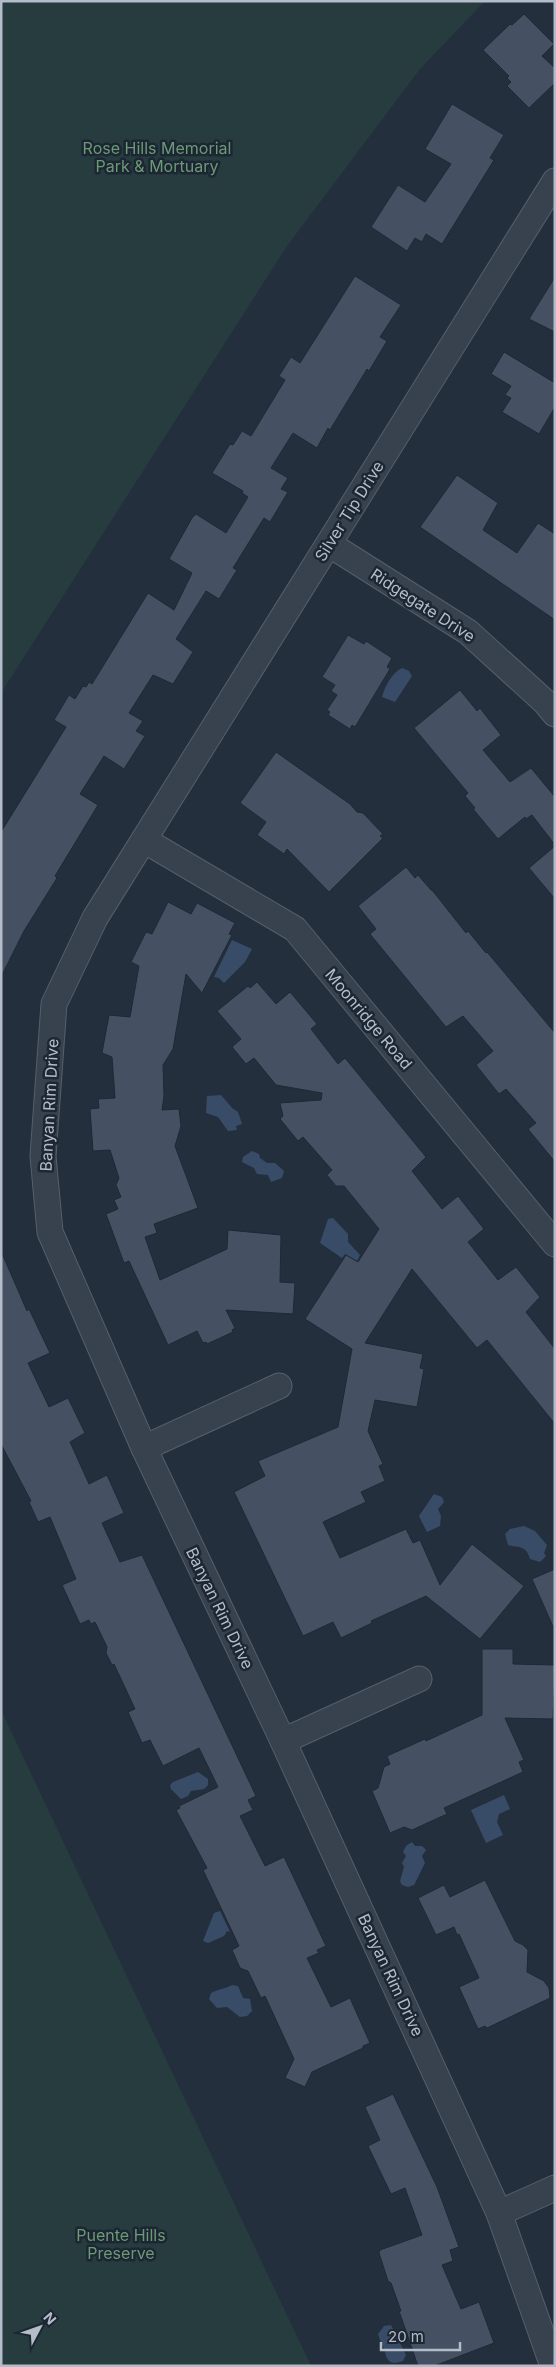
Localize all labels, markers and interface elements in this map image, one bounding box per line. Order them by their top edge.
park label: Rose Hills Memorial Park & Mortuary [83,138,231,176]
street label: Silver Tip Drive [310,457,388,565]
street label: Ridgegate Drive [367,564,479,646]
street label: Moonridge Road [321,965,417,1073]
street label: Banyan Rim Drive [36,1038,62,1172]
street label: Banyan Rim Drive [182,1544,258,1672]
street label: Banyan Rim Drive [354,1911,428,2039]
park label: Puente Hills Preserve [76,2225,166,2263]
north arrow [15,2302,65,2352]
text: N [40,2309,60,2328]
scale bar [381,2320,460,2352]
text: 20 m [388,2327,424,2346]

